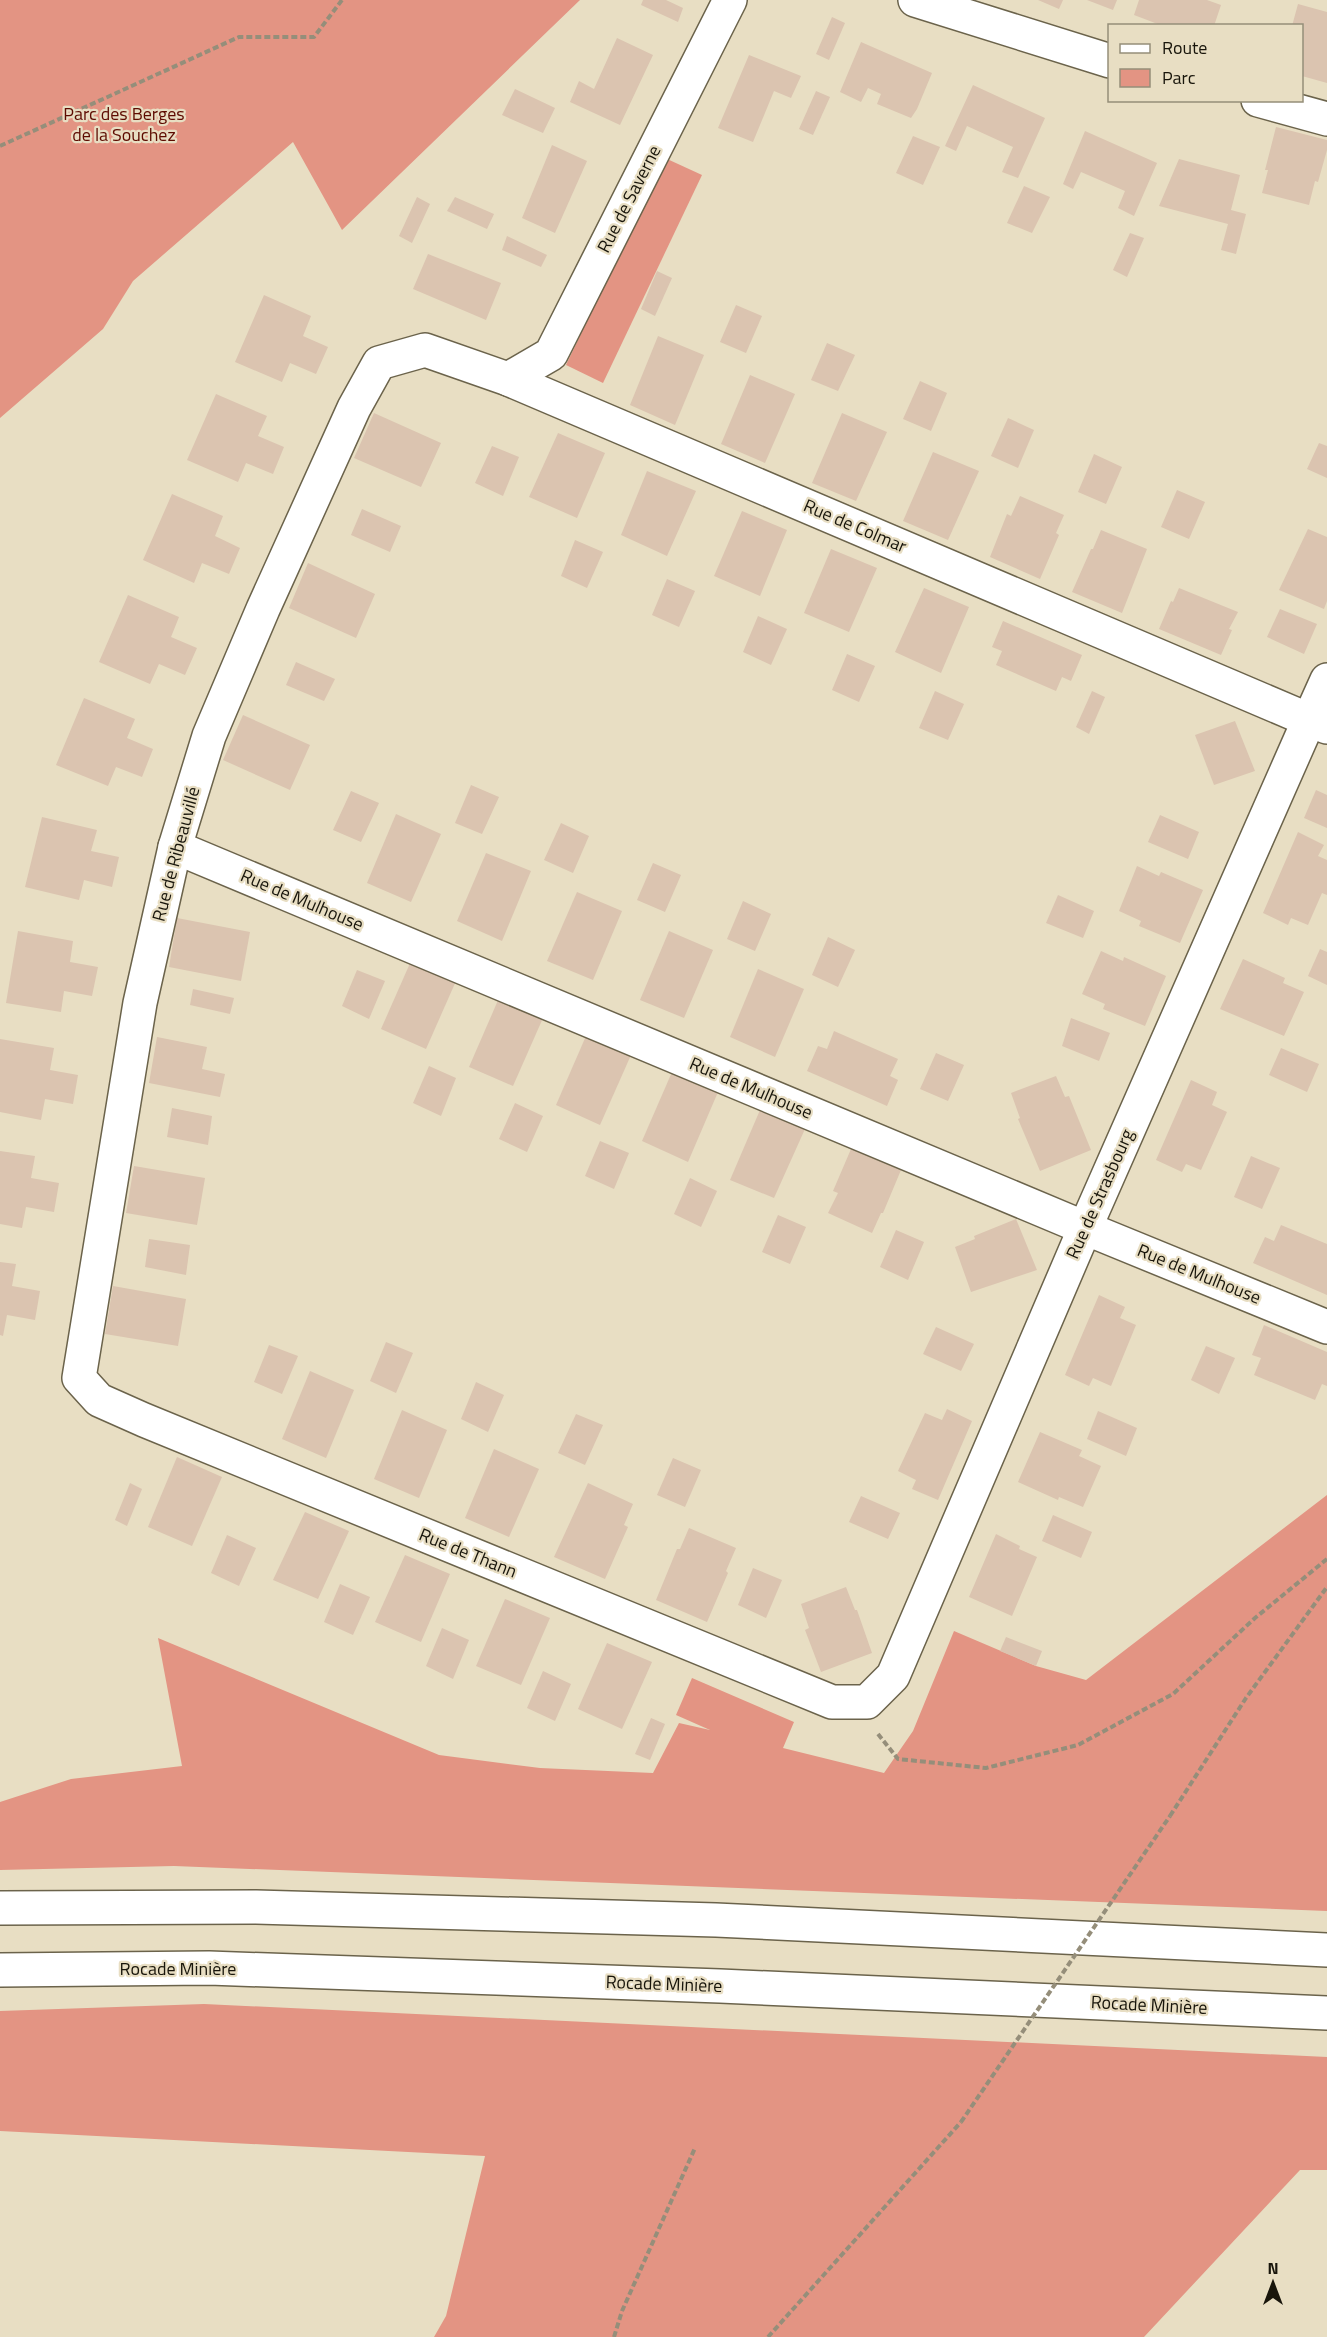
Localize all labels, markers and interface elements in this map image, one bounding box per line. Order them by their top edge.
legend [1108,24,1303,102]
text: Route [1162,34,1207,61]
text: Parc [1162,64,1196,91]
park label: Parc des Berges de la Souchez [63,100,185,148]
street label: Rue de Saverne [590,140,667,257]
street label: Rue de Colmar [799,492,911,559]
street label: Rue de Ribeauvillé [145,784,206,924]
street label: Rue de Mulhouse [237,861,368,938]
street label: Rue de Mulhouse [686,1049,817,1126]
street label: Rue de Strasbourg [1059,1125,1140,1263]
street label: Rue de Mulhouse [1133,1236,1265,1311]
street label: Rue de Thann [415,1521,521,1584]
street label: Rocade Minière [120,1955,236,1982]
street label: Rocade Minière [605,1968,723,1999]
street label: Rocade Minière [1090,1988,1208,2021]
north arrow [1243,2253,1303,2313]
text: N [1267,2256,1279,2280]

